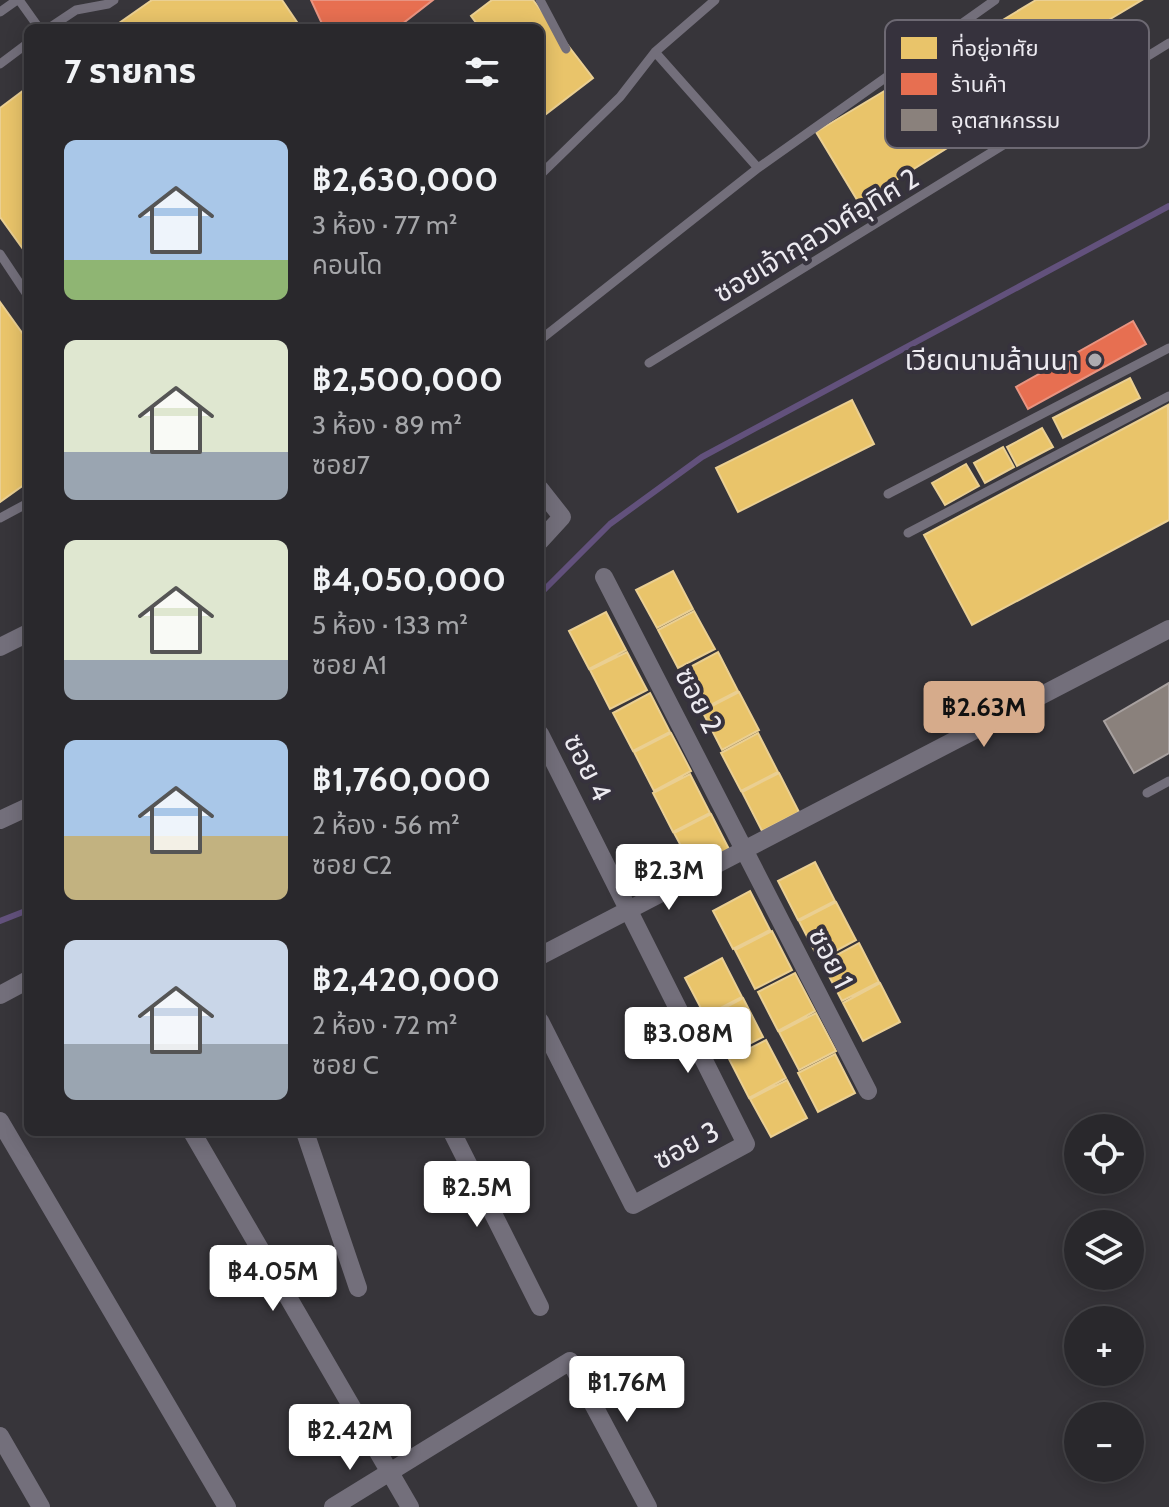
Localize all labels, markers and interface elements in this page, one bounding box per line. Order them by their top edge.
legend [885,20,1149,148]
text: ที่อยู่อาศัย [951,33,1039,62]
text: 7 รายการ [64,50,196,92]
icon: filters [460,50,504,94]
text: ร้านค้า [951,71,1007,98]
text: อุตสาหกรรม [951,107,1060,134]
text: ฿2,630,000 [312,158,498,200]
street label: ซอยเจ้ากุลวงศ์อุทิศ 2 [707,160,925,310]
icon: home [128,172,224,268]
text: 3 ห้อง · 77 m² [312,209,457,241]
text: คอนโด [312,249,383,281]
place label: เวียดนามล้านนา [905,343,1079,377]
marker: เวียดนามล้านนา [1086,351,1104,369]
text: ฿2,500,000 [312,358,503,400]
icon: home [128,372,224,468]
text: 3 ห้อง · 89 m² [312,409,462,441]
text: ซอย7 [312,449,370,481]
text: ฿4,050,000 [312,558,506,600]
icon: home [128,572,224,668]
text: 5 ห้อง · 133 m² [312,609,468,641]
text: ซอย A1 [312,649,387,681]
street label: ซอย 2 [668,661,730,739]
pin: ฿2.63M [919,681,1049,749]
text: ฿2.63M [942,691,1026,723]
street label: ซอย 4 [557,728,619,806]
text: ฿1,760,000 [312,758,491,800]
icon: home [128,772,224,868]
text: 2 ห้อง · 56 m² [312,809,460,841]
pin: ฿2.3M [613,844,725,912]
text: ซอย C2 [312,849,392,881]
text: ฿2.3M [634,854,704,886]
street label: ซอย 1 [801,922,861,994]
text: ฿2,420,000 [312,958,500,1000]
icon: home [128,972,224,1068]
pin: ฿3.08M [623,1007,753,1075]
text: 2 ห้อง · 72 m² [312,1009,458,1041]
text: ฿3.08M [643,1017,733,1049]
text: ซอย C [312,1049,379,1081]
street label: ซอย 3 [647,1114,725,1176]
map controls [1064,1114,1144,1482]
button: locate [1064,1114,1144,1194]
pin: ฿2.5M [421,1161,533,1229]
text: ฿2.5M [442,1171,512,1203]
button: layers [1064,1210,1144,1290]
pin: ฿4.05M [208,1245,338,1313]
text: ฿4.05M [228,1255,318,1287]
button: + [1064,1306,1144,1386]
pin: ฿1.76M [562,1356,692,1424]
text: ฿1.76M [587,1366,667,1398]
button: − [1064,1402,1144,1482]
pin: ฿2.42M [285,1404,415,1472]
text: ฿2.42M [307,1414,393,1446]

